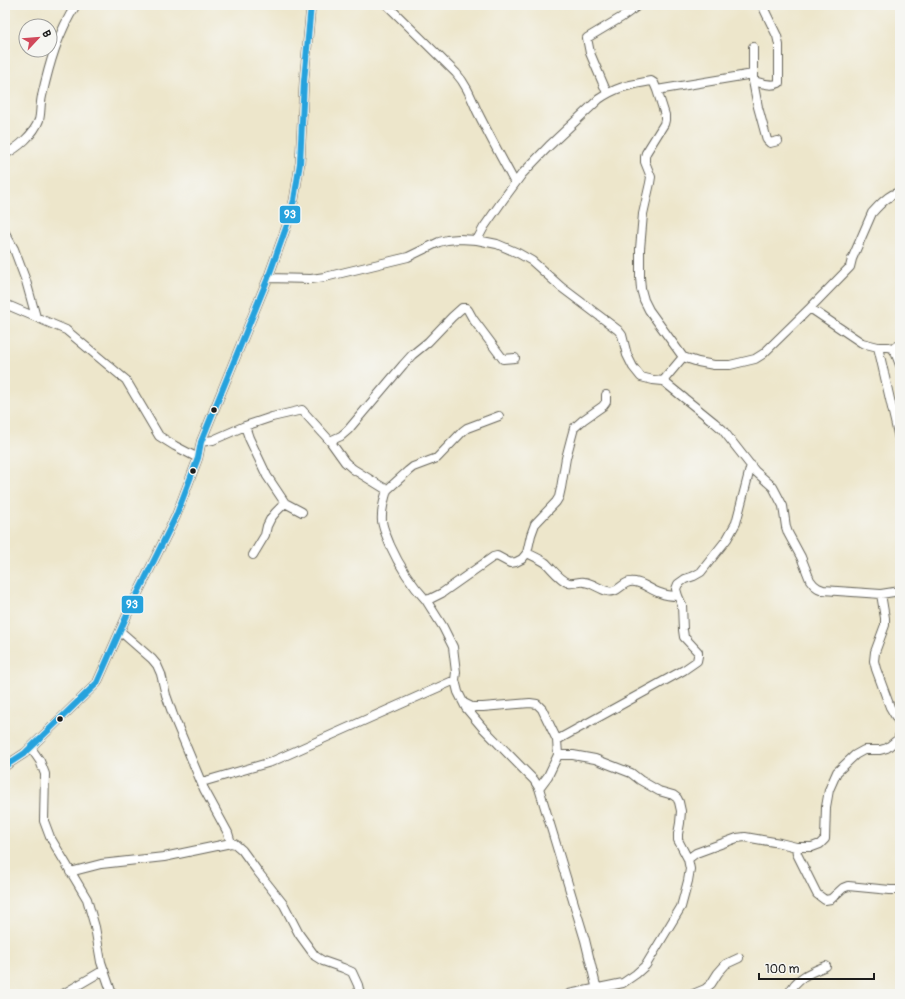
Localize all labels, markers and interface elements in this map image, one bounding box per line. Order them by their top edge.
north arrow [18,18,58,58]
text: B [39,28,54,39]
line badge: 93 [279,205,301,224]
text: 93 [284,208,296,221]
unlabelled marker [209,405,219,415]
unlabelled marker [188,466,198,476]
line badge: 93 [121,595,144,614]
text: 93 [126,598,138,611]
unlabelled marker [55,714,65,724]
scale bar [759,955,874,981]
text: 100 m [765,962,800,977]

